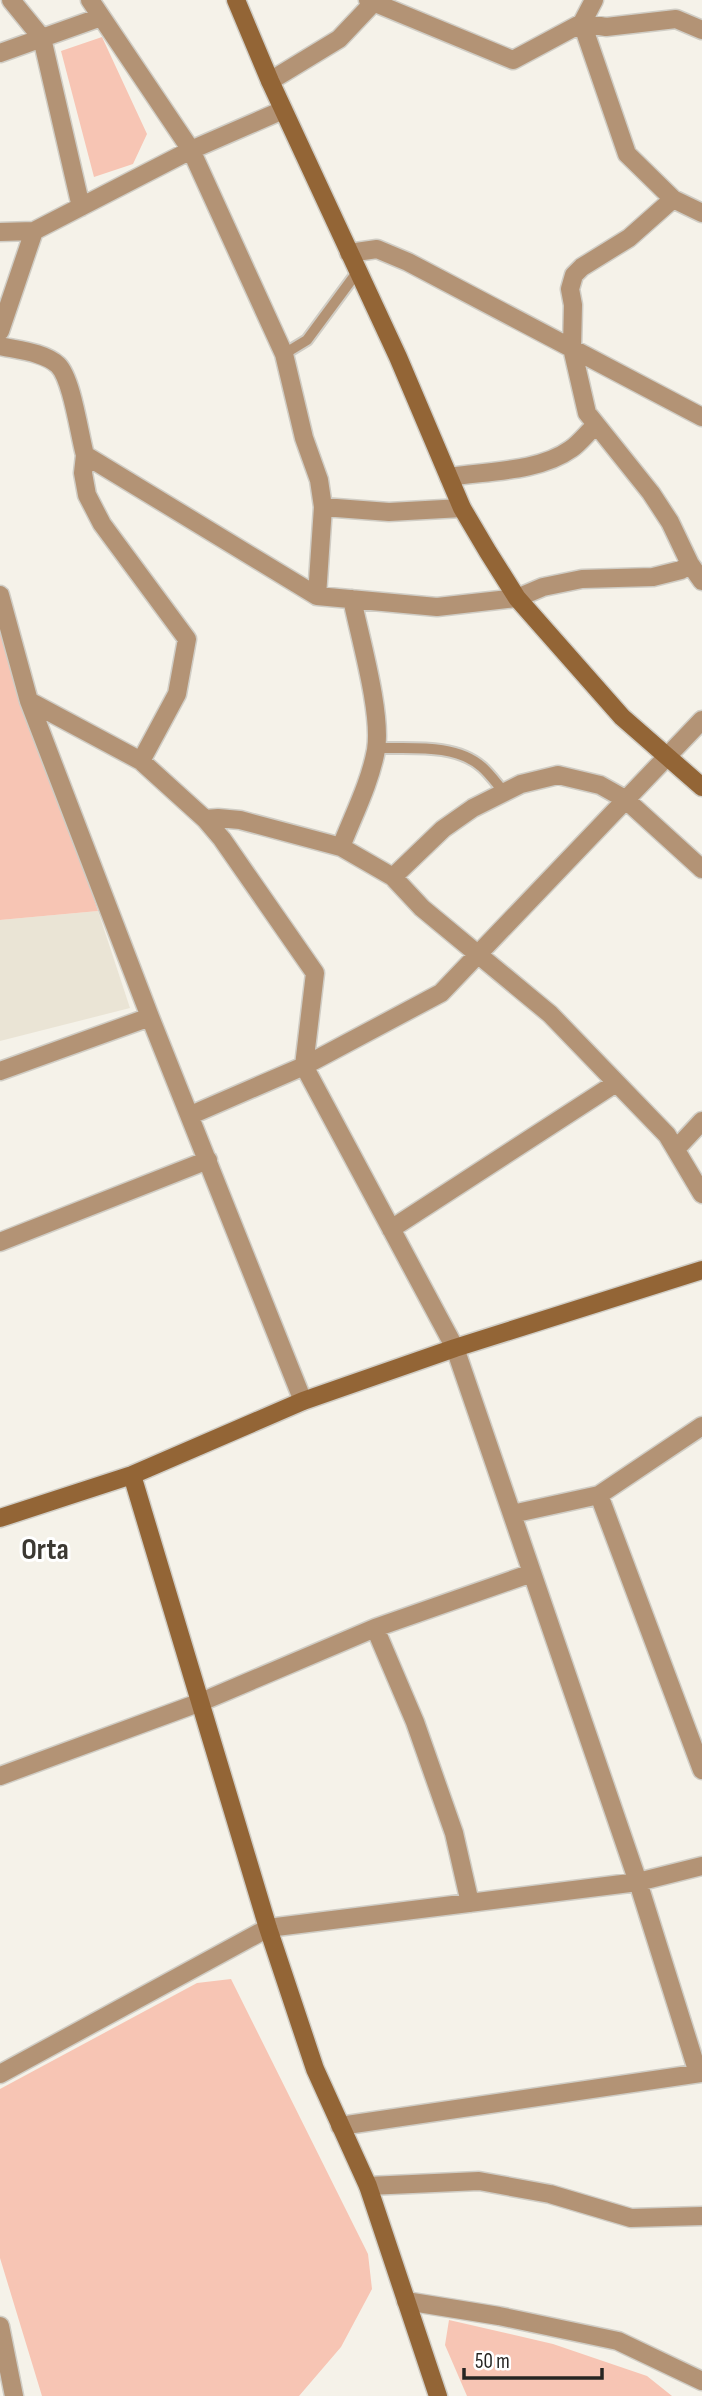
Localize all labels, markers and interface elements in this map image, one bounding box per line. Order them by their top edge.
district label: Orta [21,1532,69,1568]
scale bar [464,2336,602,2380]
text: 50 m [475,2349,510,2374]

